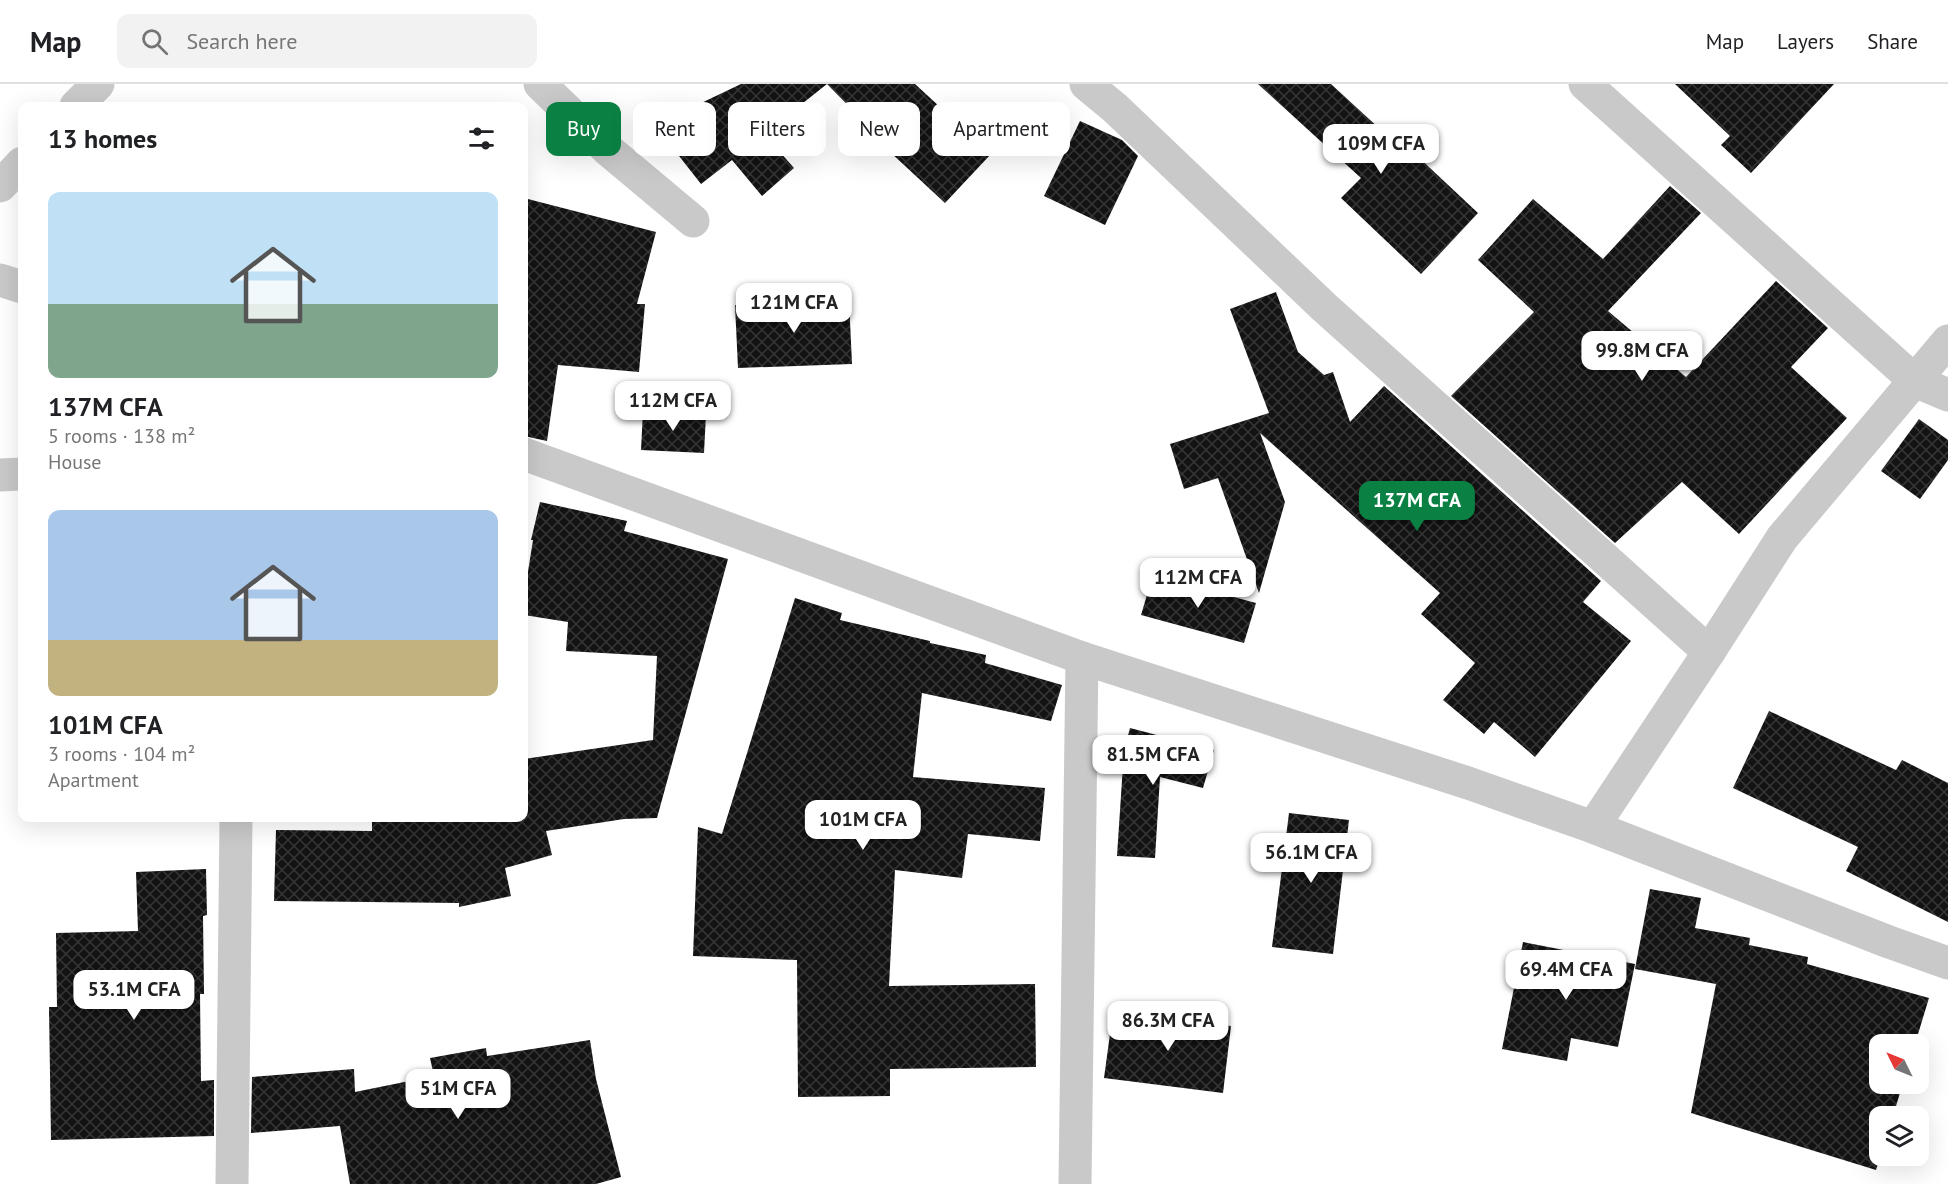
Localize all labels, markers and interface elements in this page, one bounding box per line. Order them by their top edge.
search box [117,14,537,68]
text: Map [30,23,81,60]
icon: search [138,25,171,58]
text: Search here [186,27,297,55]
text: Map [1706,28,1744,55]
text: Layers [1777,28,1834,55]
text: Share [1867,28,1918,55]
chip: Buy [546,102,621,156]
chip: Rent [633,102,716,156]
chip: Filters [728,102,826,156]
chip: New [838,102,920,156]
chip: Apartment [932,102,1070,156]
text: 13 homes [48,122,157,155]
icon: filters [465,122,498,155]
pin: 109M CFA [1319,124,1443,175]
text: 109M CFA [1337,130,1425,156]
icon: home [219,231,327,339]
pin: 121M CFA [732,283,856,334]
text: 121M CFA [750,289,838,315]
pin: 99.8M CFA [1573,331,1711,382]
text: 99.8M CFA [1595,337,1689,363]
pin: 112M CFA [611,381,735,432]
text: 112M CFA [629,387,717,413]
text: 137M CFA [48,390,163,423]
text: 5 rooms · 138 m² [48,423,195,449]
text: House [48,449,102,475]
pin: 137M CFA [1355,481,1479,532]
text: 137M CFA [1373,487,1461,513]
icon: home [219,549,327,657]
pin: 112M CFA [1136,558,1260,609]
text: 112M CFA [1154,564,1242,590]
text: 101M CFA [48,708,163,741]
pin: 81.5M CFA [1084,735,1222,786]
text: 3 rooms · 104 m² [48,741,195,767]
text: 81.5M CFA [1106,741,1200,767]
text: Apartment [48,767,139,793]
pin: 101M CFA [801,800,925,851]
text: 101M CFA [819,806,907,832]
pin: 56.1M CFA [1242,833,1380,884]
text: 56.1M CFA [1264,839,1358,865]
pin: 69.4M CFA [1497,950,1635,1001]
text: 69.4M CFA [1519,956,1613,982]
pin: 53.1M CFA [65,970,203,1021]
text: 53.1M CFA [87,976,181,1002]
pin: 86.3M CFA [1099,1001,1237,1052]
text: 86.3M CFA [1121,1007,1215,1033]
north arrow [1869,1034,1929,1094]
map controls [1869,1034,1929,1166]
pin: 51M CFA [403,1069,513,1120]
text: 51M CFA [420,1075,496,1101]
button: layers [1869,1106,1929,1166]

